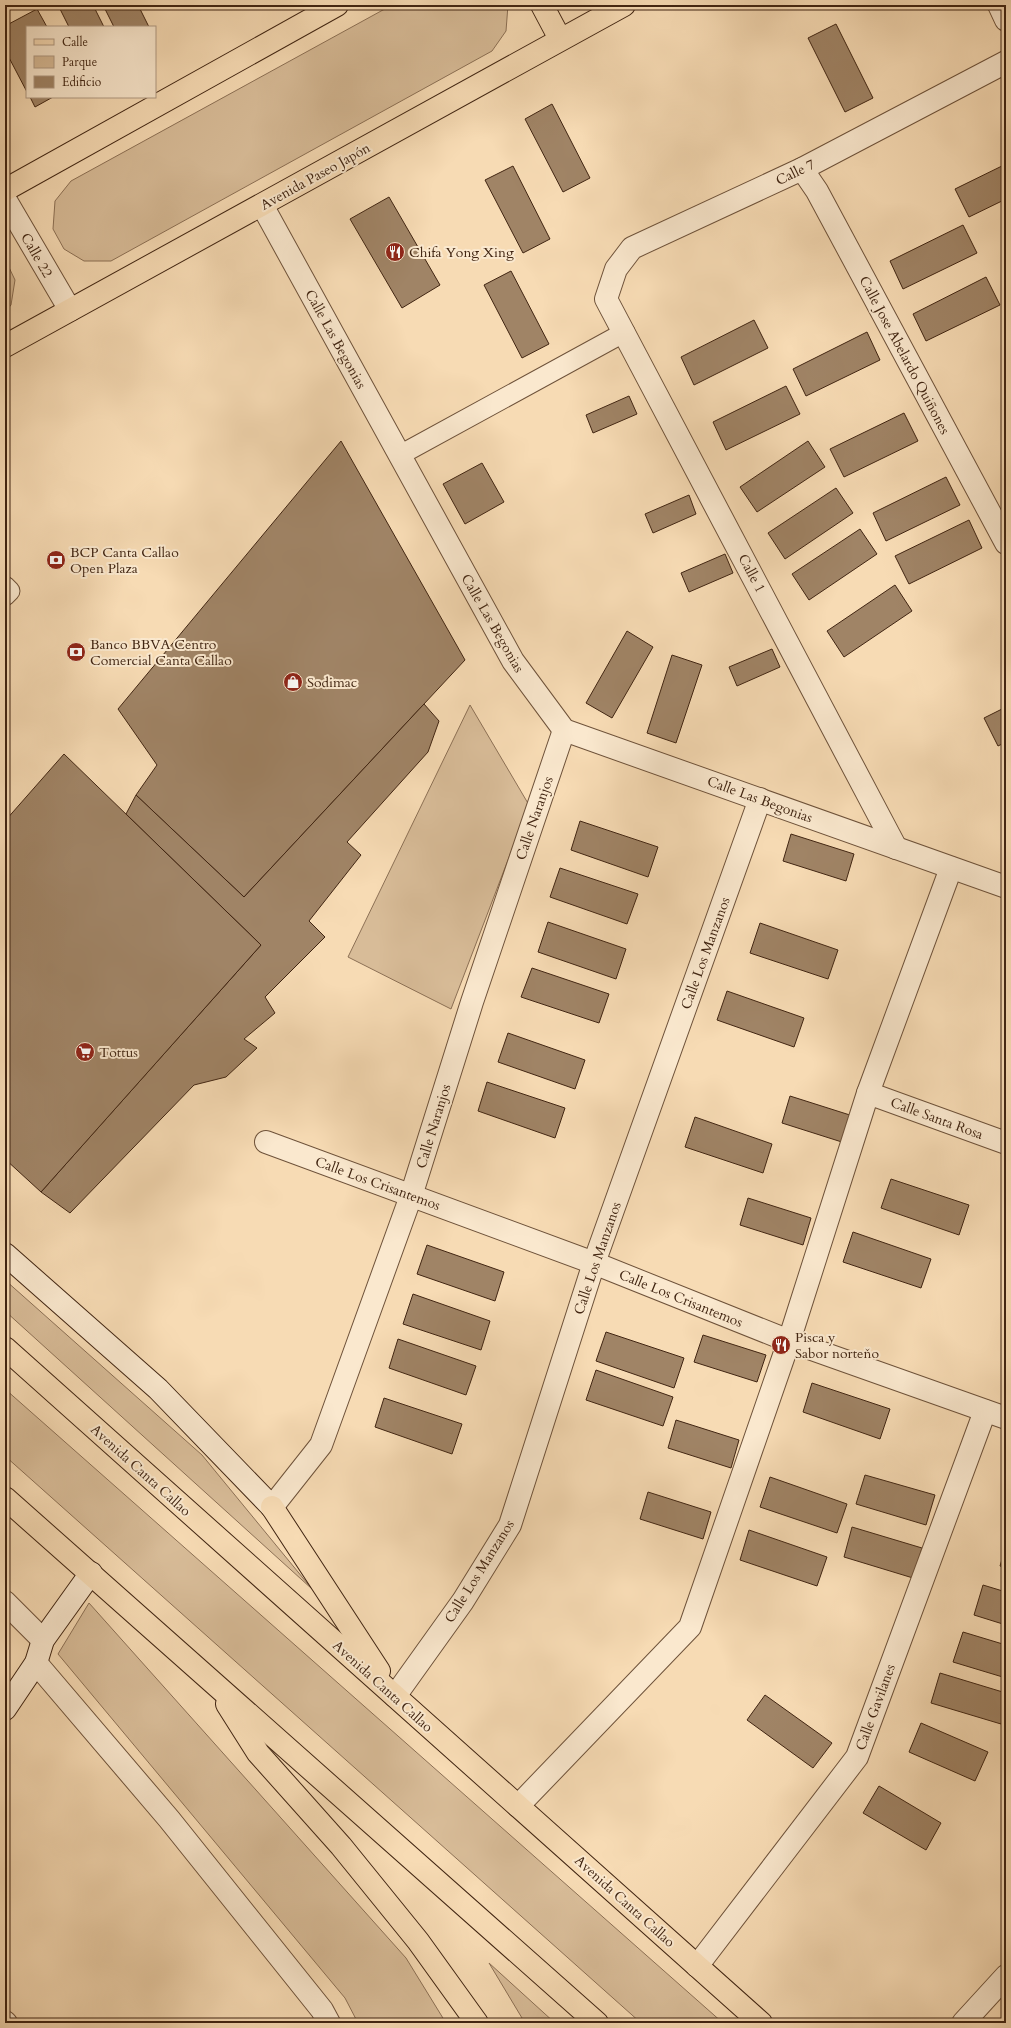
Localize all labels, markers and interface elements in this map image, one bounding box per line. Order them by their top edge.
legend [26,26,156,98]
text: Calle [62,34,88,50]
text: Parque [62,54,97,70]
text: Edificio [62,74,102,90]
street label: Avenida Paseo Japón [257,138,374,215]
street label: Calle 7 [773,155,818,190]
street label: Calle 22 [16,230,57,281]
restaurant icon: Chifa Yong Xing [384,241,406,263]
place label: Chifa Yong Xing [409,243,514,262]
street label: Calle Jose Abelardo Quiñones [855,273,955,438]
street label: Calle Las Begonias [300,286,371,393]
place label: BCP Canta Callao Open Plaza [70,543,179,578]
bank icon: BCP Canta Callao Open Plaza [45,549,67,571]
street label: Calle 1 [734,551,770,596]
street label: Calle Las Begonias [457,570,529,676]
place label: Banco BBVA Centro Comercial Canta Callao [90,635,232,670]
bank icon: Banco BBVA Centro Comercial Canta Callao [65,641,87,663]
shop icon: Sodimac [282,671,304,693]
place label: Sodimac [307,673,357,692]
street label: Calle Las Begonias [704,772,815,827]
street label: Calle Naranjos [511,774,558,863]
street label: Calle Los Manzanos [676,894,735,1012]
supermarket icon: Tottus [74,1041,96,1063]
place label: Tottus [99,1043,138,1062]
street label: Calle Naranjos [412,1081,455,1171]
street label: Calle Santa Rosa [888,1093,986,1144]
street label: Calle Los Crisantemos [313,1152,443,1215]
street label: Calle Los Manzanos [569,1199,626,1317]
street label: Calle Los Crisantemos [616,1265,746,1332]
place label: Pisca y Sabor norteňo [795,1328,879,1363]
restaurant icon: Pisca y Sabor norteňo [770,1334,792,1356]
street label: Avenida Canta Callao [86,1420,195,1521]
street label: Calle Los Manzanos [440,1516,519,1626]
street label: Avenida Canta Callao [328,1636,437,1737]
street label: Calle Gavilanes [851,1661,900,1753]
street label: Avenida Canta Callao [570,1851,679,1952]

